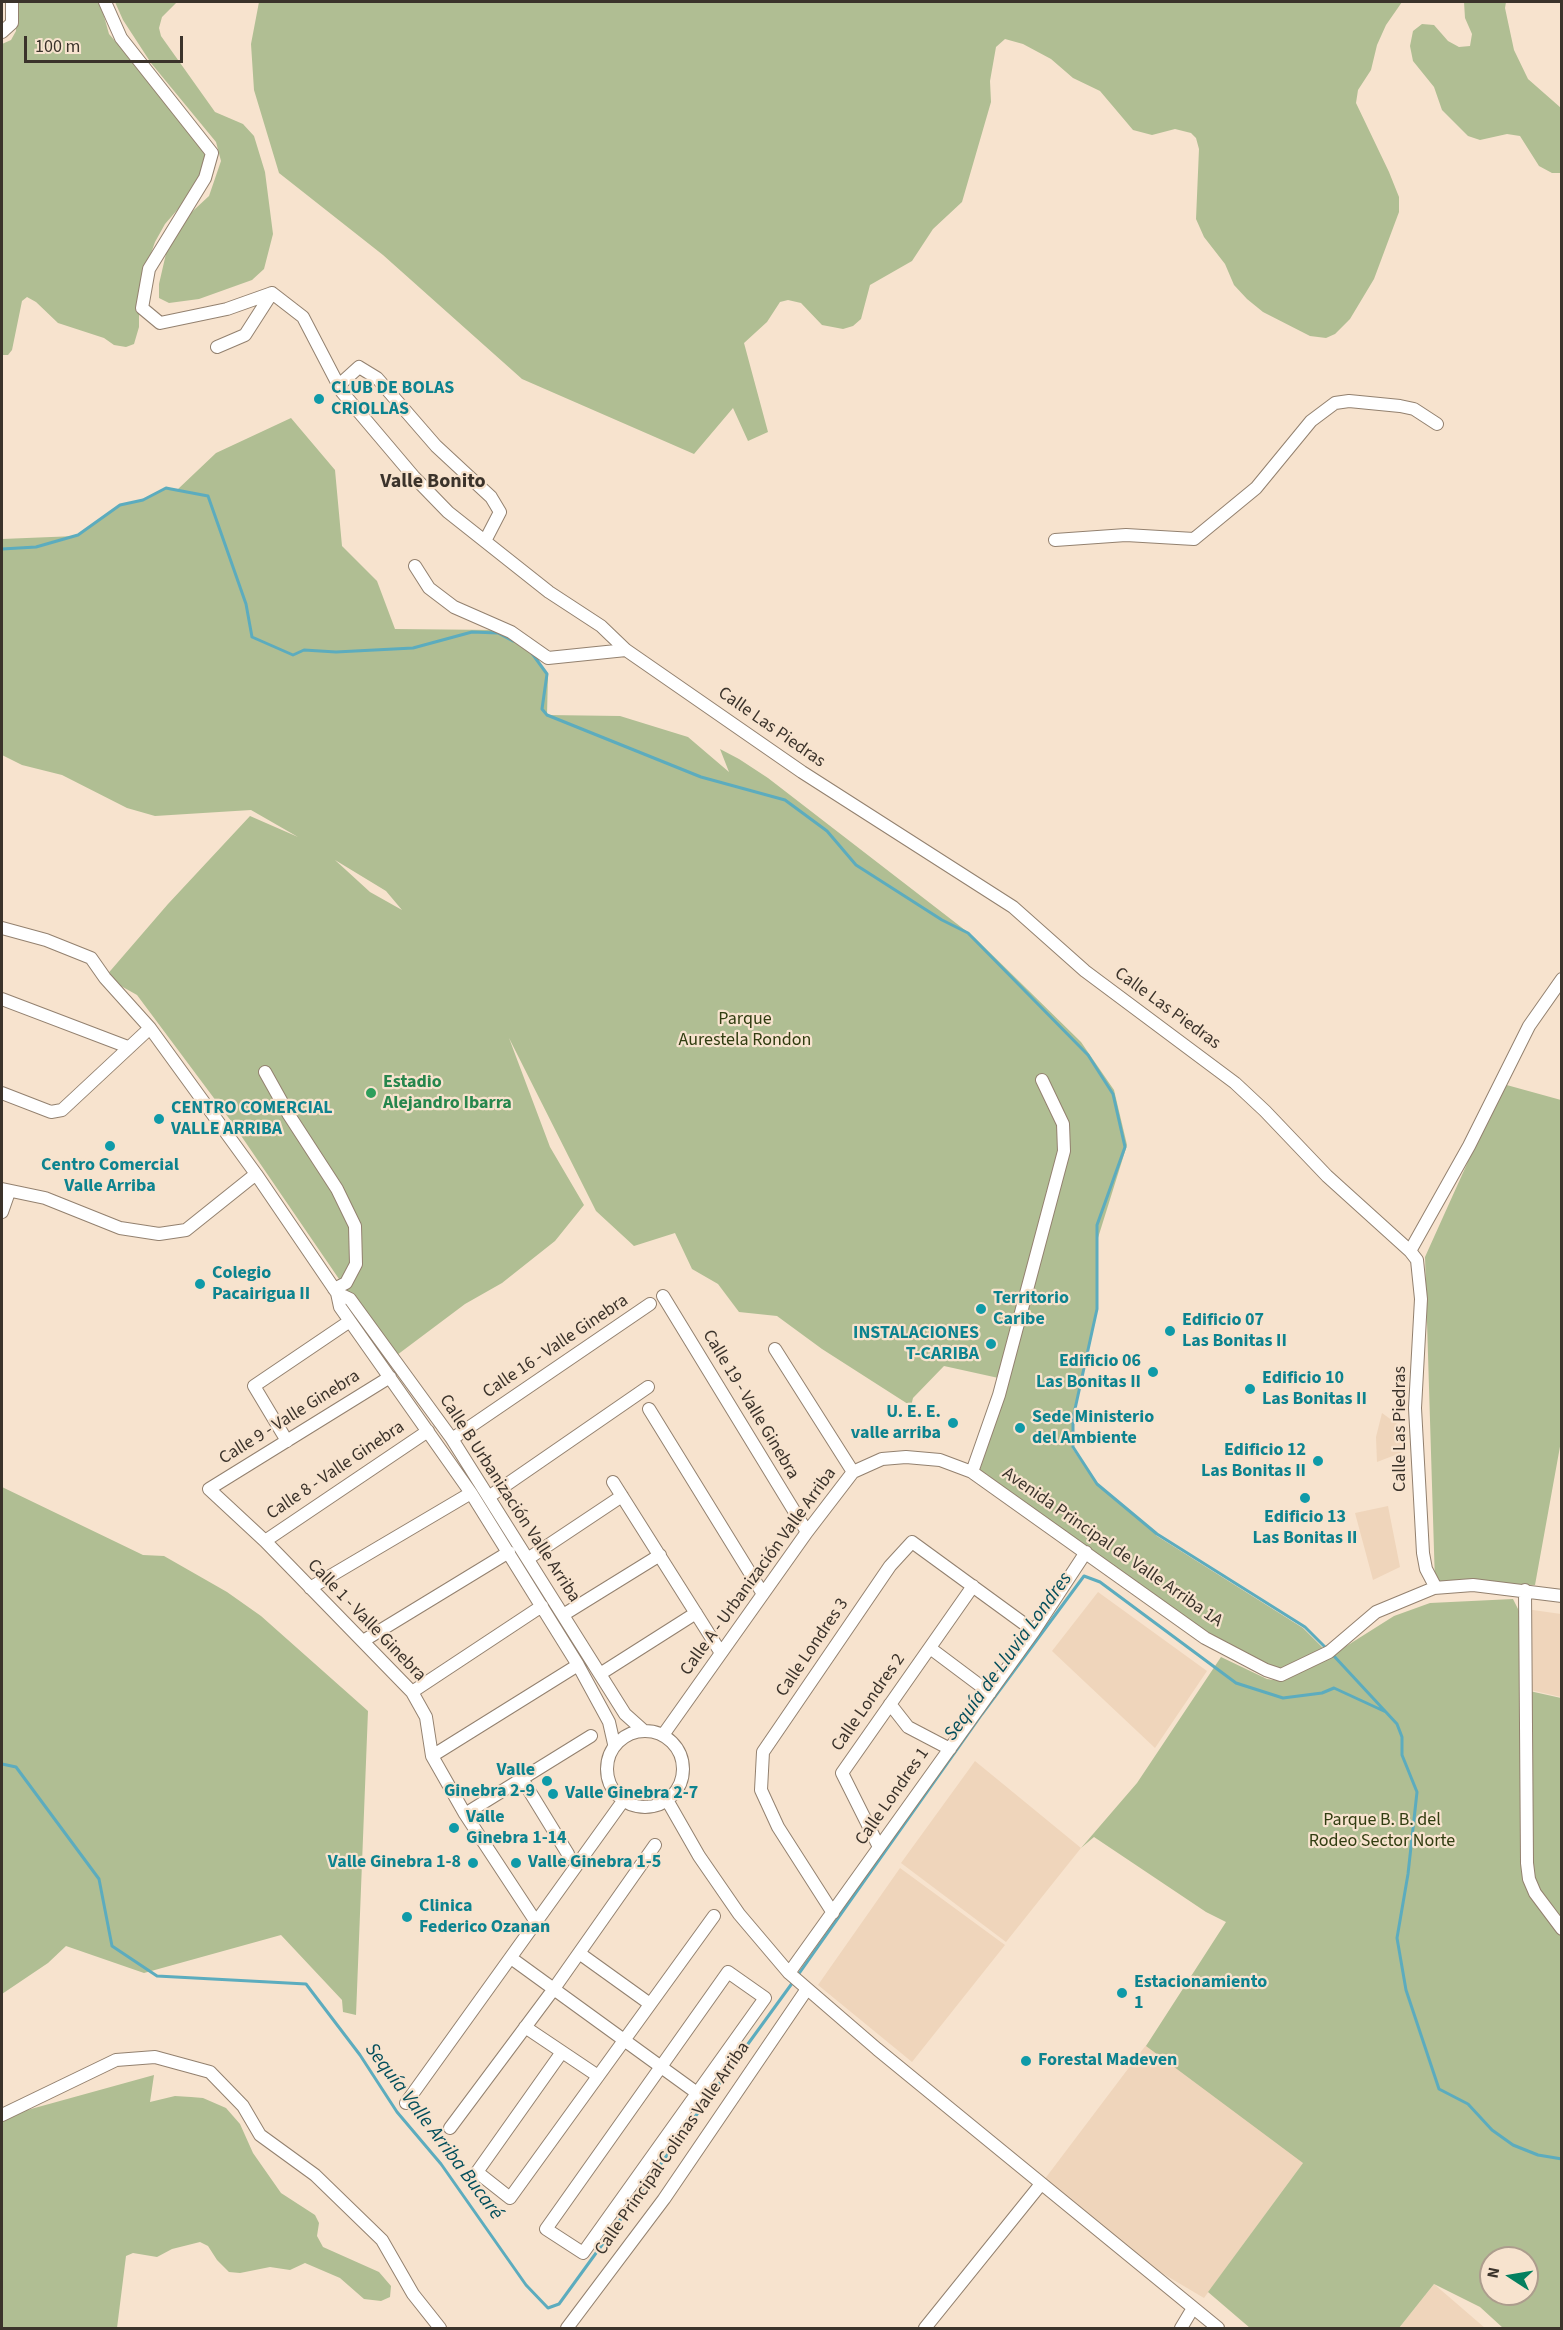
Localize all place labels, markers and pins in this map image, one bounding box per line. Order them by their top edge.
place label: CLUB DE BOLAS CRIOLLAS [331,378,454,420]
marker: CLUB DE BOLAS CRIOLLAS [312,392,326,406]
place label: Estadio Alejandro Ibarra [383,1072,512,1114]
marker: Estadio Alejandro Ibarra [364,1086,378,1100]
place label: CENTRO COMERCIAL VALLE ARRIBA [171,1098,333,1140]
marker: CENTRO COMERCIAL VALLE ARRIBA [152,1112,166,1126]
marker: Centro Comercial Valle Arriba [103,1139,117,1153]
place label: Centro Comercial Valle Arriba [41,1155,179,1198]
place label: Colegio Pacairigua II [212,1263,310,1306]
marker: Colegio Pacairigua II [193,1277,207,1291]
place label: Territorio Caribe [993,1288,1069,1330]
marker: Territorio Caribe [974,1302,988,1316]
place label: Edificio 07 Las Bonitas II [1182,1310,1287,1352]
place label: INSTALACIONES T-CARIBA [853,1323,979,1366]
marker: Edificio 07 Las Bonitas II [1163,1324,1177,1338]
marker: INSTALACIONES T-CARIBA [984,1337,998,1351]
place label: Edificio 06 Las Bonitas II [1036,1351,1141,1394]
marker: Edificio 06 Las Bonitas II [1146,1365,1160,1379]
place label: Edificio 10 Las Bonitas II [1262,1368,1367,1410]
marker: Edificio 10 Las Bonitas II [1243,1382,1257,1396]
place label: U. E. E. valle arriba [851,1402,941,1444]
place label: Sede Ministerio del Ambiente [1032,1407,1154,1450]
marker: U. E. E. valle arriba [946,1416,960,1430]
marker: Sede Ministerio del Ambiente [1013,1421,1027,1435]
place label: Edificio 12 Las Bonitas II [1201,1440,1306,1482]
marker: Edificio 12 Las Bonitas II [1311,1454,1325,1468]
marker: Edificio 13 Las Bonitas II [1298,1491,1312,1505]
place label: Edificio 13 Las Bonitas II [1253,1507,1357,1550]
place label: Valle Ginebra 2-9 [444,1760,535,1802]
marker: Valle Ginebra 2-9 [540,1774,554,1788]
place label: Valle Ginebra 2-7 [565,1783,698,1805]
marker: Valle Ginebra 2-7 [546,1787,560,1801]
place label: Valle Ginebra 1-14 [466,1807,567,1850]
marker: Valle Ginebra 1-14 [447,1821,461,1835]
place label: Valle Ginebra 1-8 [328,1852,461,1874]
place label: Valle Ginebra 1-5 [528,1852,661,1874]
marker: Valle Ginebra 1-8 [466,1856,480,1870]
marker: Valle Ginebra 1-5 [509,1856,523,1870]
place label: Clinica Federico Ozanan [419,1896,550,1938]
marker: Clinica Federico Ozanan [400,1910,414,1924]
place label: Estacionamiento 1 [1134,1972,1267,2014]
marker: Estacionamiento 1 [1115,1986,1129,2000]
place label: Forestal Madeven [1038,2050,1177,2072]
marker: Forestal Madeven [1019,2054,1033,2068]

